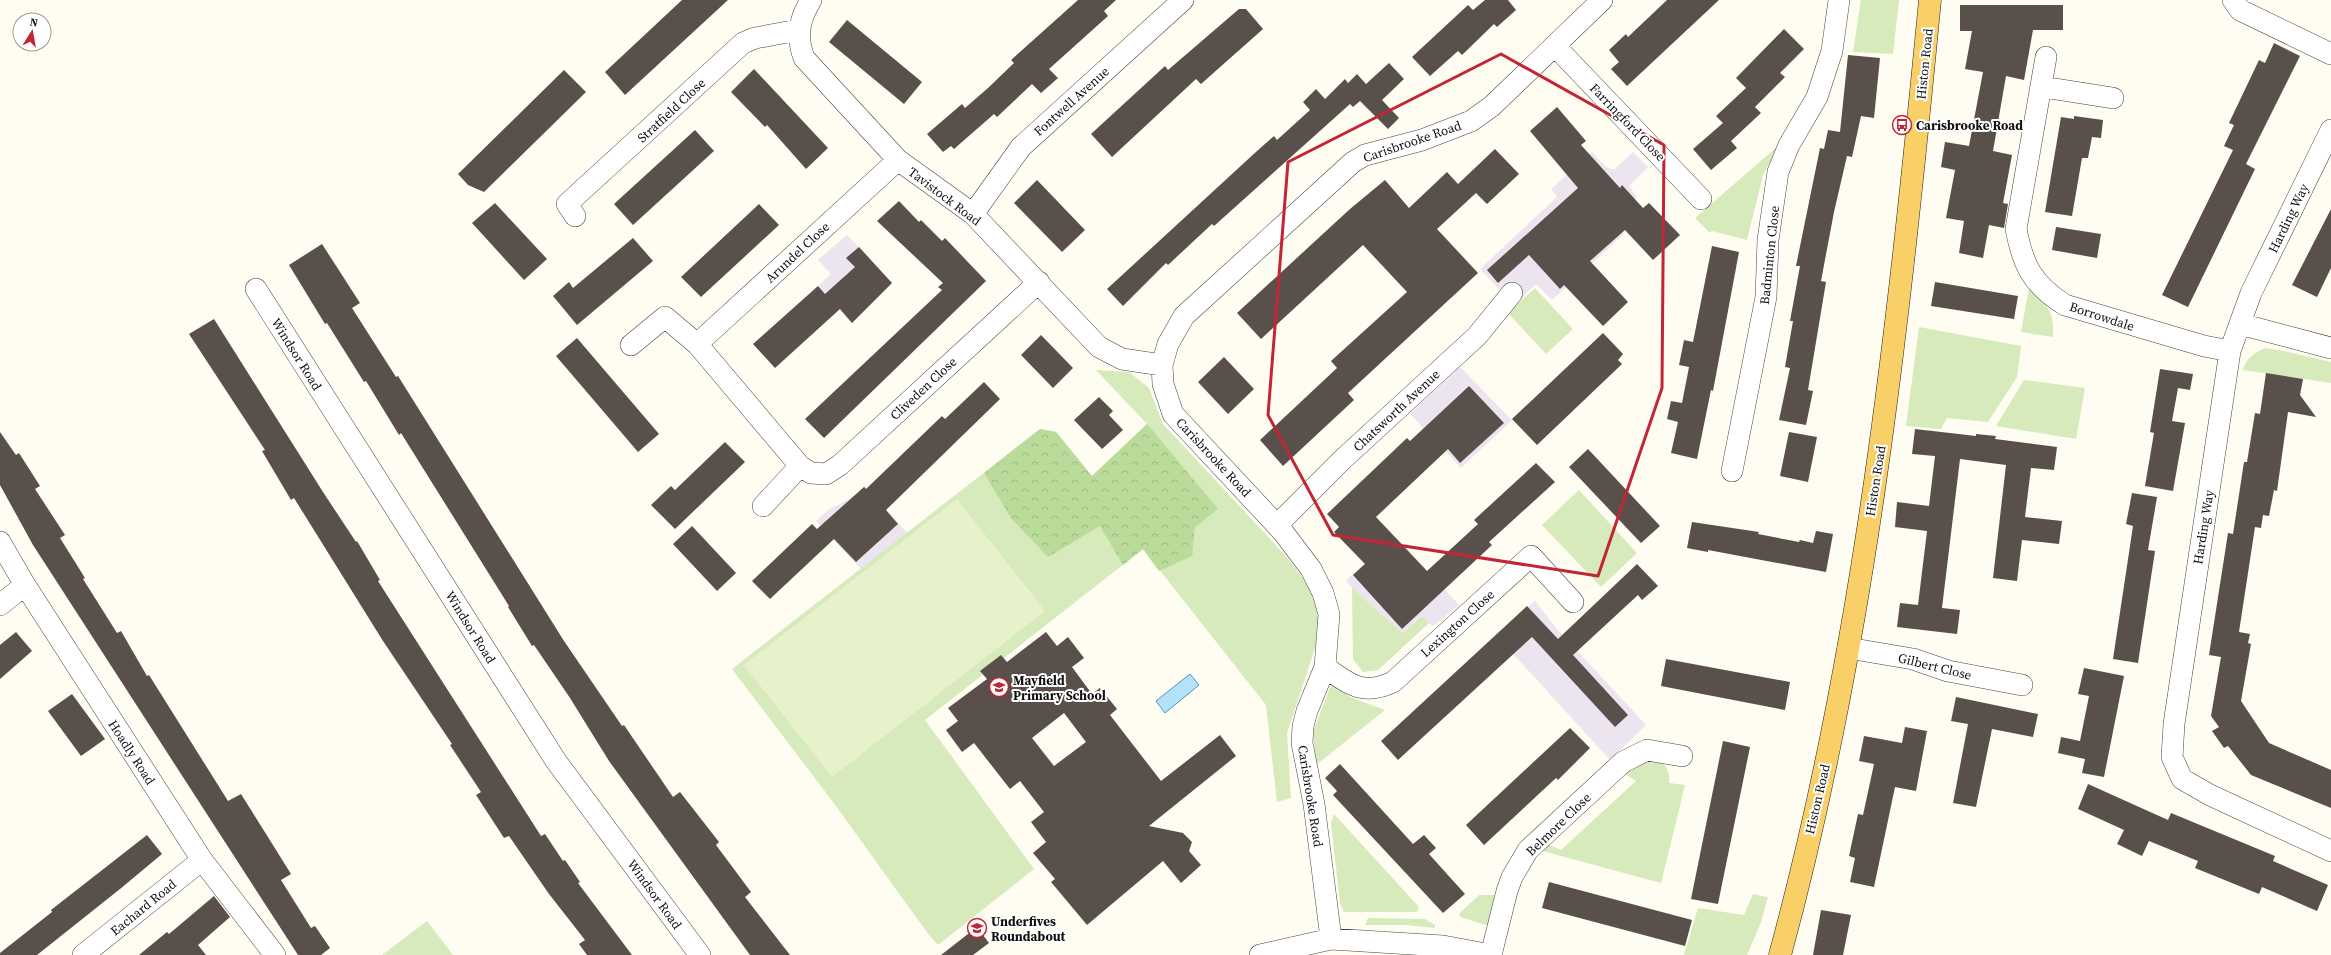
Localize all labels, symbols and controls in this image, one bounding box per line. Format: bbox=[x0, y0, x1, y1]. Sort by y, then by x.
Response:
north arrow bbox=[12, 12, 52, 52]
text: N bbox=[28, 15, 39, 31]
street label: Histon Road bbox=[1912, 27, 1937, 100]
street label: Fontwell Avenue bbox=[1030, 63, 1113, 140]
street label: Stratfield Close bbox=[634, 74, 709, 146]
street label: Farringford Close bbox=[1586, 80, 1669, 165]
bus stop icon: Carisbrooke Road bbox=[1891, 114, 1913, 136]
street label: Carisbrooke Road bbox=[1361, 117, 1464, 166]
place label: Carisbrooke Road bbox=[1916, 117, 2023, 134]
street label: Tavistock Road bbox=[905, 163, 985, 230]
street label: Harding Way bbox=[2264, 180, 2313, 256]
street label: Badminton Close bbox=[1756, 204, 1783, 305]
street label: Arundel Close bbox=[762, 218, 833, 286]
street label: Borrowdale bbox=[2067, 298, 2137, 335]
street label: Windsor Road bbox=[268, 315, 326, 394]
street label: Cliveden Close bbox=[886, 353, 961, 424]
street label: Chatsworth Avenue bbox=[1349, 365, 1444, 455]
street label: Carisbrooke Road bbox=[1172, 414, 1255, 501]
street label: Histon Road bbox=[1862, 444, 1890, 518]
street label: Harding Way bbox=[2189, 488, 2218, 566]
street label: Lexington Close bbox=[1417, 586, 1498, 661]
street label: Windsor Road bbox=[442, 588, 500, 667]
street label: Gilbert Close bbox=[1896, 649, 1974, 684]
place label: Mayfield Primary School bbox=[1013, 672, 1106, 704]
school or university icon: Mayfield Primary School bbox=[988, 676, 1010, 698]
street label: Hoadly Road bbox=[104, 717, 159, 788]
street label: Carisbrooke Road bbox=[1294, 744, 1327, 849]
street label: Histon Road bbox=[1801, 762, 1834, 836]
street label: Belmore Close bbox=[1522, 789, 1595, 860]
street label: Windsor Road bbox=[624, 856, 686, 933]
street label: Eachard Road bbox=[107, 875, 180, 939]
place label: Underfives Roundabout bbox=[991, 913, 1066, 945]
school or university icon: Underfives Roundabout bbox=[966, 917, 988, 939]

